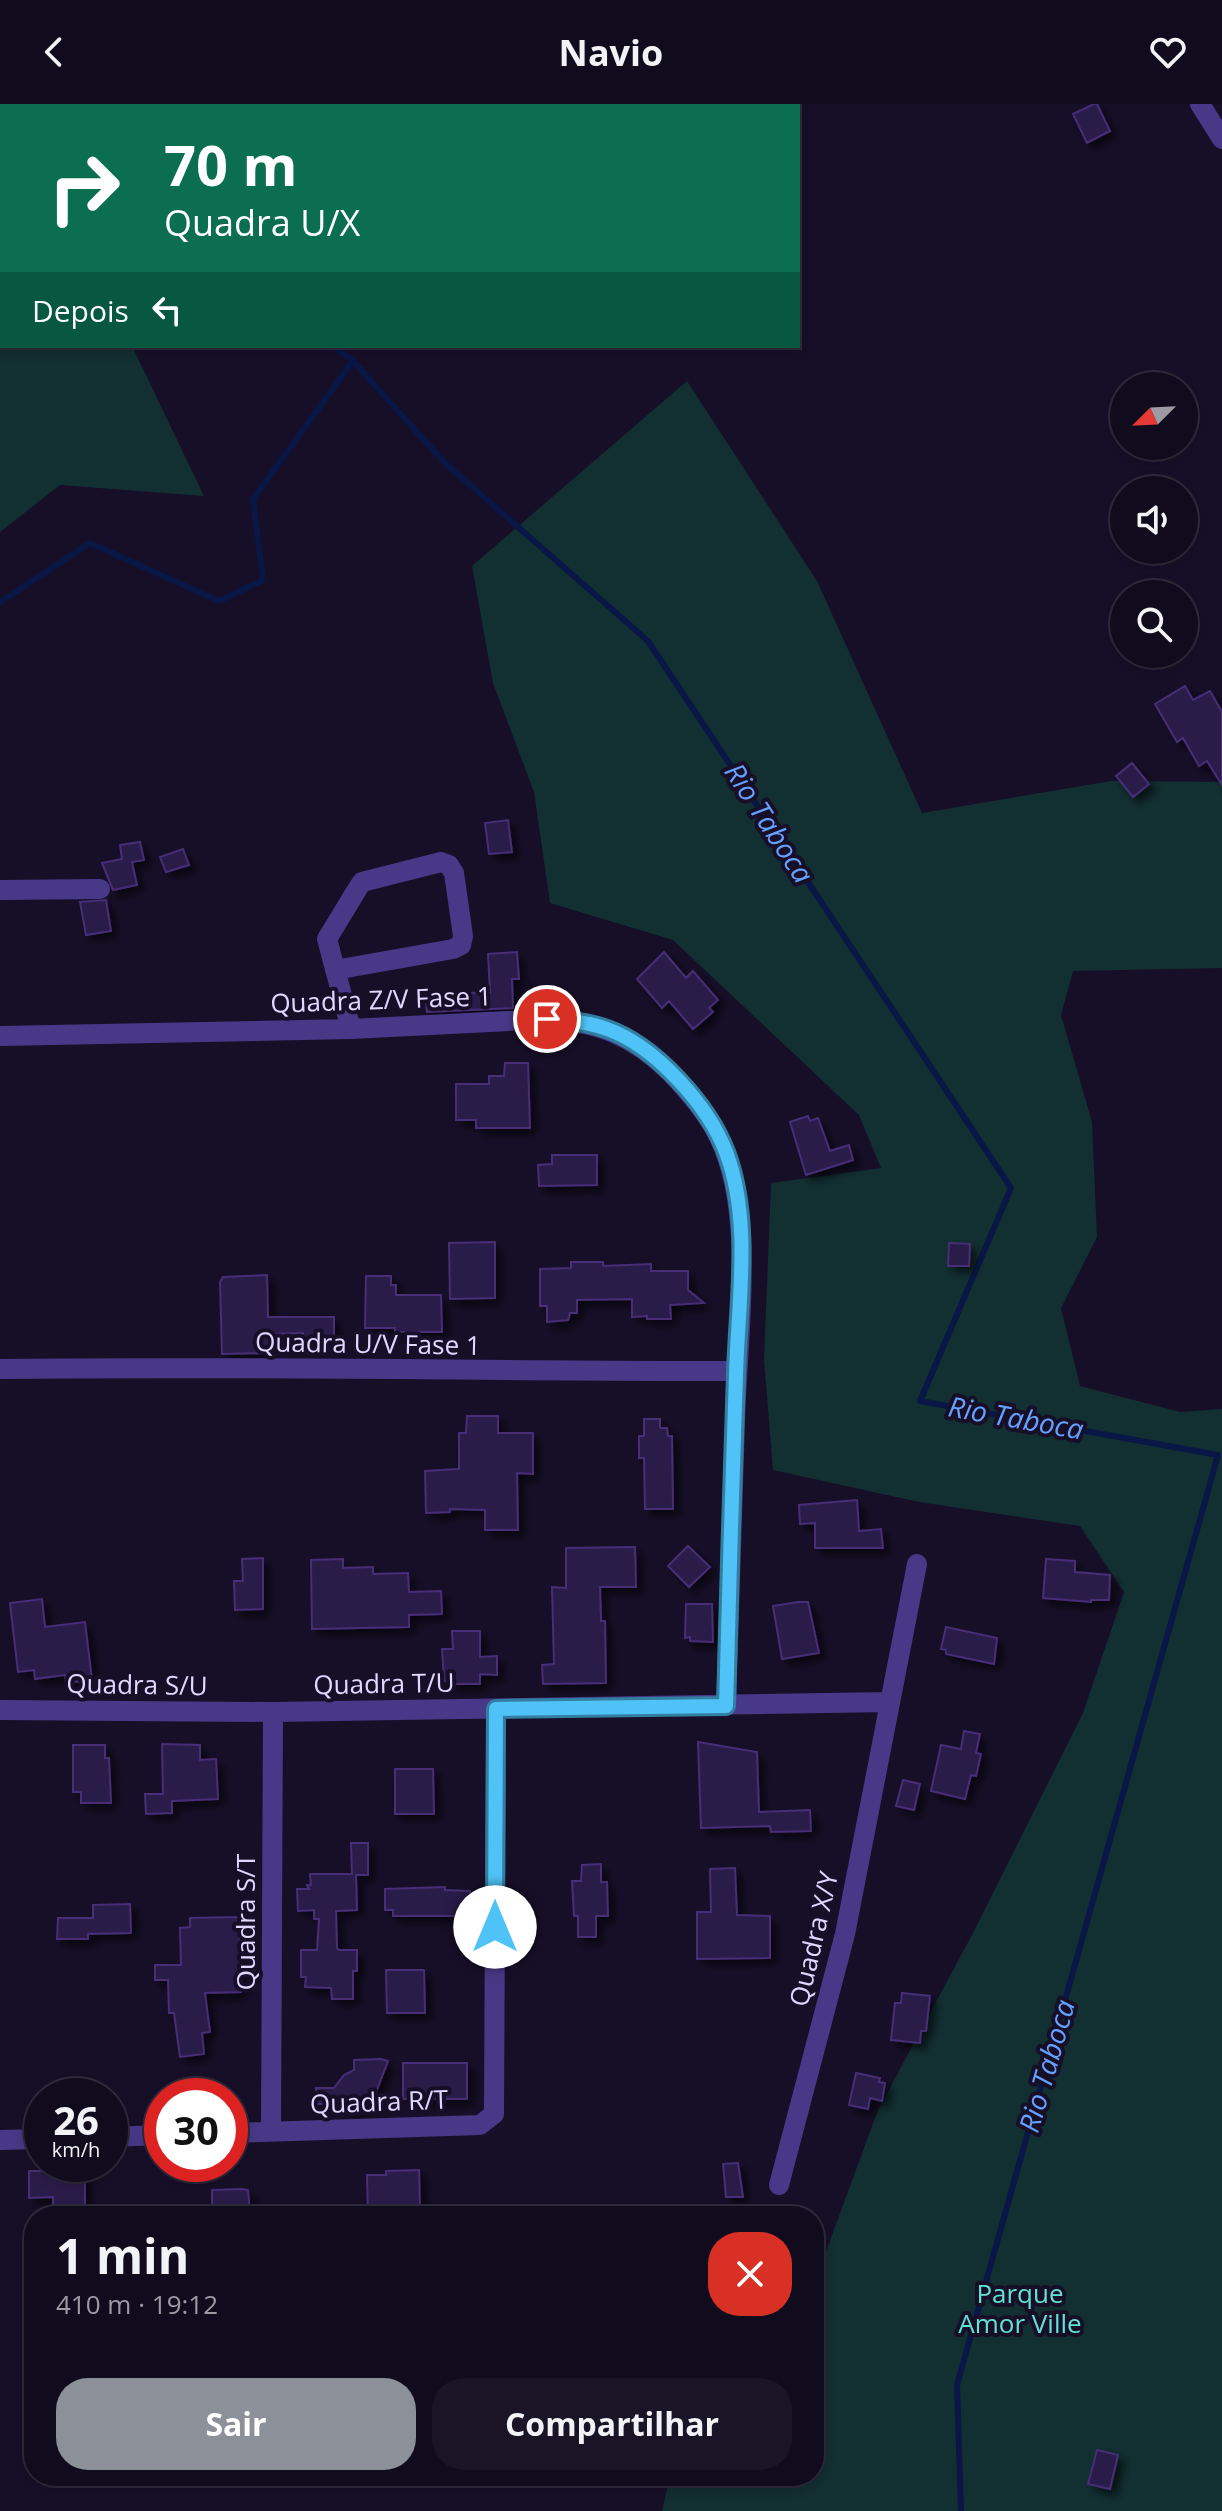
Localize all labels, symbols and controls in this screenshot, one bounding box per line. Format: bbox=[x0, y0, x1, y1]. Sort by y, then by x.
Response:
text: Navio bbox=[559, 28, 663, 77]
icon: back bbox=[32, 30, 76, 74]
icon: heart bbox=[1146, 30, 1190, 74]
text: 70 m bbox=[164, 126, 298, 202]
icon: right bbox=[32, 136, 136, 240]
text: Quadra U/X bbox=[164, 198, 360, 247]
icon: left bbox=[145, 288, 189, 332]
text: Depois bbox=[32, 290, 129, 331]
north arrow bbox=[1110, 372, 1198, 460]
map controls bbox=[1110, 372, 1198, 668]
button: sound bbox=[1110, 476, 1198, 564]
button: search bbox=[1110, 580, 1198, 668]
water label: Rio Taboca bbox=[717, 755, 823, 890]
street label: Quadra Z/V Fase 1 bbox=[270, 977, 492, 1021]
pin bbox=[513, 985, 581, 1053]
icon: arrive bbox=[525, 997, 569, 1041]
street label: Quadra U/V Fase 1 bbox=[255, 1323, 481, 1363]
water label: Rio Taboca bbox=[946, 1386, 1087, 1448]
street label: Quadra T/U bbox=[313, 1664, 455, 1702]
street label: Quadra S/U bbox=[66, 1665, 208, 1703]
street label: Quadra S/T bbox=[227, 1853, 263, 1990]
street label: Quadra X/Y bbox=[780, 1867, 846, 2010]
position arrow bbox=[453, 1885, 537, 1969]
water label: Rio Taboca bbox=[1009, 1995, 1083, 2137]
speed limit sign: 30 bbox=[144, 2078, 248, 2182]
street label: Quadra R/T bbox=[309, 2081, 449, 2121]
text: 26 bbox=[53, 2092, 99, 2147]
text: km/h bbox=[52, 2136, 100, 2163]
text: 1 min bbox=[56, 2223, 189, 2288]
button: close bbox=[708, 2232, 792, 2316]
park label: Parque Amor Ville bbox=[958, 2275, 1082, 2341]
text: 410 m · 19:12 bbox=[56, 2286, 218, 2322]
button: Sair bbox=[56, 2378, 416, 2470]
button: Compartilhar bbox=[432, 2378, 792, 2470]

